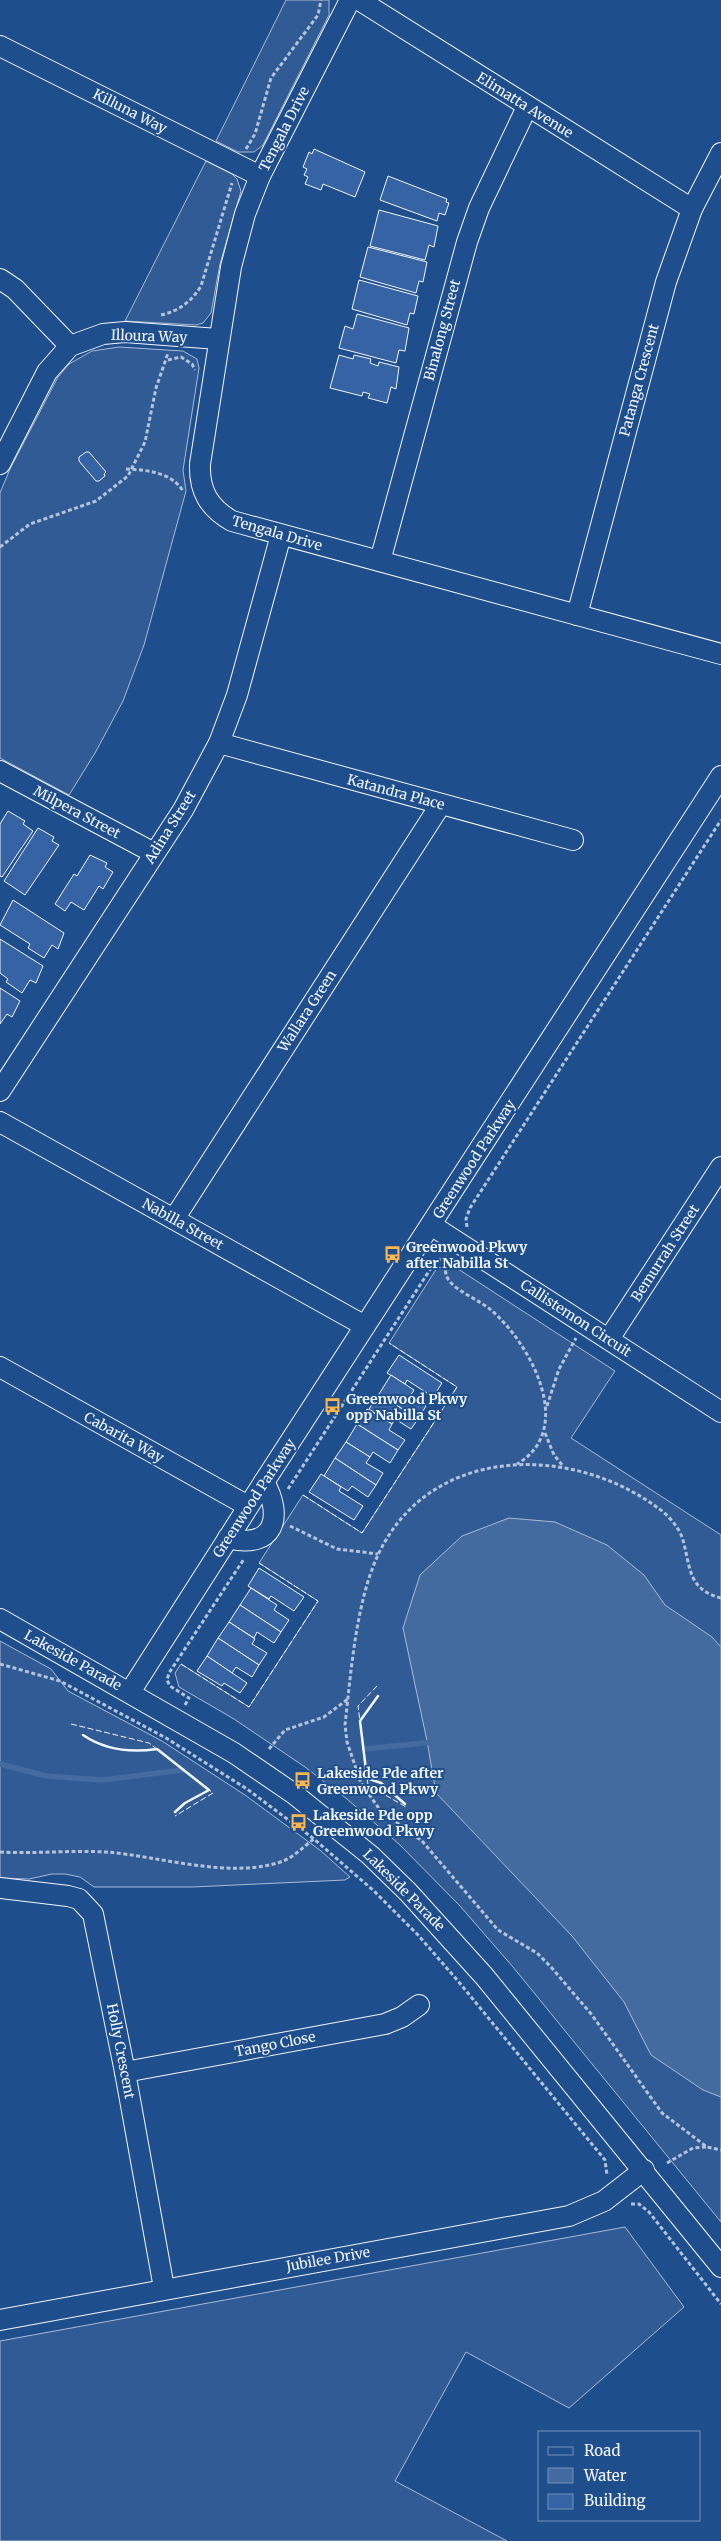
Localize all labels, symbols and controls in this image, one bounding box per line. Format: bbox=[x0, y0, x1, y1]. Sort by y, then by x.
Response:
street label: Elimatta Avenue bbox=[473, 68, 577, 142]
street label: Tengala Drive bbox=[255, 83, 313, 175]
street label: Killuna Way bbox=[90, 85, 171, 138]
street label: Binalong Street bbox=[420, 277, 464, 383]
street label: Patanga Crescent bbox=[615, 321, 663, 438]
street label: Illoura Way bbox=[110, 326, 188, 346]
street label: Tengala Drive bbox=[230, 511, 324, 555]
street label: Katandra Place bbox=[345, 770, 447, 814]
street label: Milpera Street bbox=[30, 782, 124, 843]
street label: Adina Street bbox=[140, 787, 200, 868]
street label: Wallara Green bbox=[273, 967, 340, 1056]
street label: Greenwood Parkway bbox=[429, 1095, 520, 1222]
street label: Nabilla Street bbox=[139, 1194, 227, 1254]
street label: Bemurrah Street bbox=[627, 1201, 703, 1305]
place label: Greenwood Pkwy after Nabilla St bbox=[406, 1238, 528, 1272]
bus stop icon: Greenwood Pkwy after Nabilla St bbox=[382, 1245, 402, 1265]
street label: Callistemon Circuit bbox=[517, 1275, 635, 1361]
place label: Greenwood Pkwy opp Nabilla St bbox=[346, 1390, 468, 1424]
bus stop icon: Greenwood Pkwy opp Nabilla St bbox=[322, 1397, 342, 1417]
street label: Cabarita Way bbox=[81, 1408, 168, 1467]
street label: Greenwood Parkway bbox=[209, 1434, 300, 1561]
street label: Lakeside Parade bbox=[21, 1626, 125, 1694]
place label: Lakeside Pde after Greenwood Pkwy bbox=[317, 1764, 444, 1798]
bus stop icon: Lakeside Pde after Greenwood Pkwy bbox=[293, 1771, 313, 1791]
place label: Lakeside Pde opp Greenwood Pkwy bbox=[313, 1806, 435, 1840]
bus stop icon: Lakeside Pde opp Greenwood Pkwy bbox=[289, 1813, 309, 1833]
street label: Lakeside Parade bbox=[359, 1845, 449, 1935]
street label: Holly Crescent bbox=[103, 2002, 139, 2101]
street label: Tango Close bbox=[233, 2027, 317, 2061]
street label: Jubilee Drive bbox=[284, 2243, 371, 2275]
legend bbox=[538, 2431, 701, 2521]
text: Road bbox=[584, 2441, 620, 2460]
text: Water bbox=[583, 2466, 627, 2485]
text: Building bbox=[584, 2491, 646, 2510]

